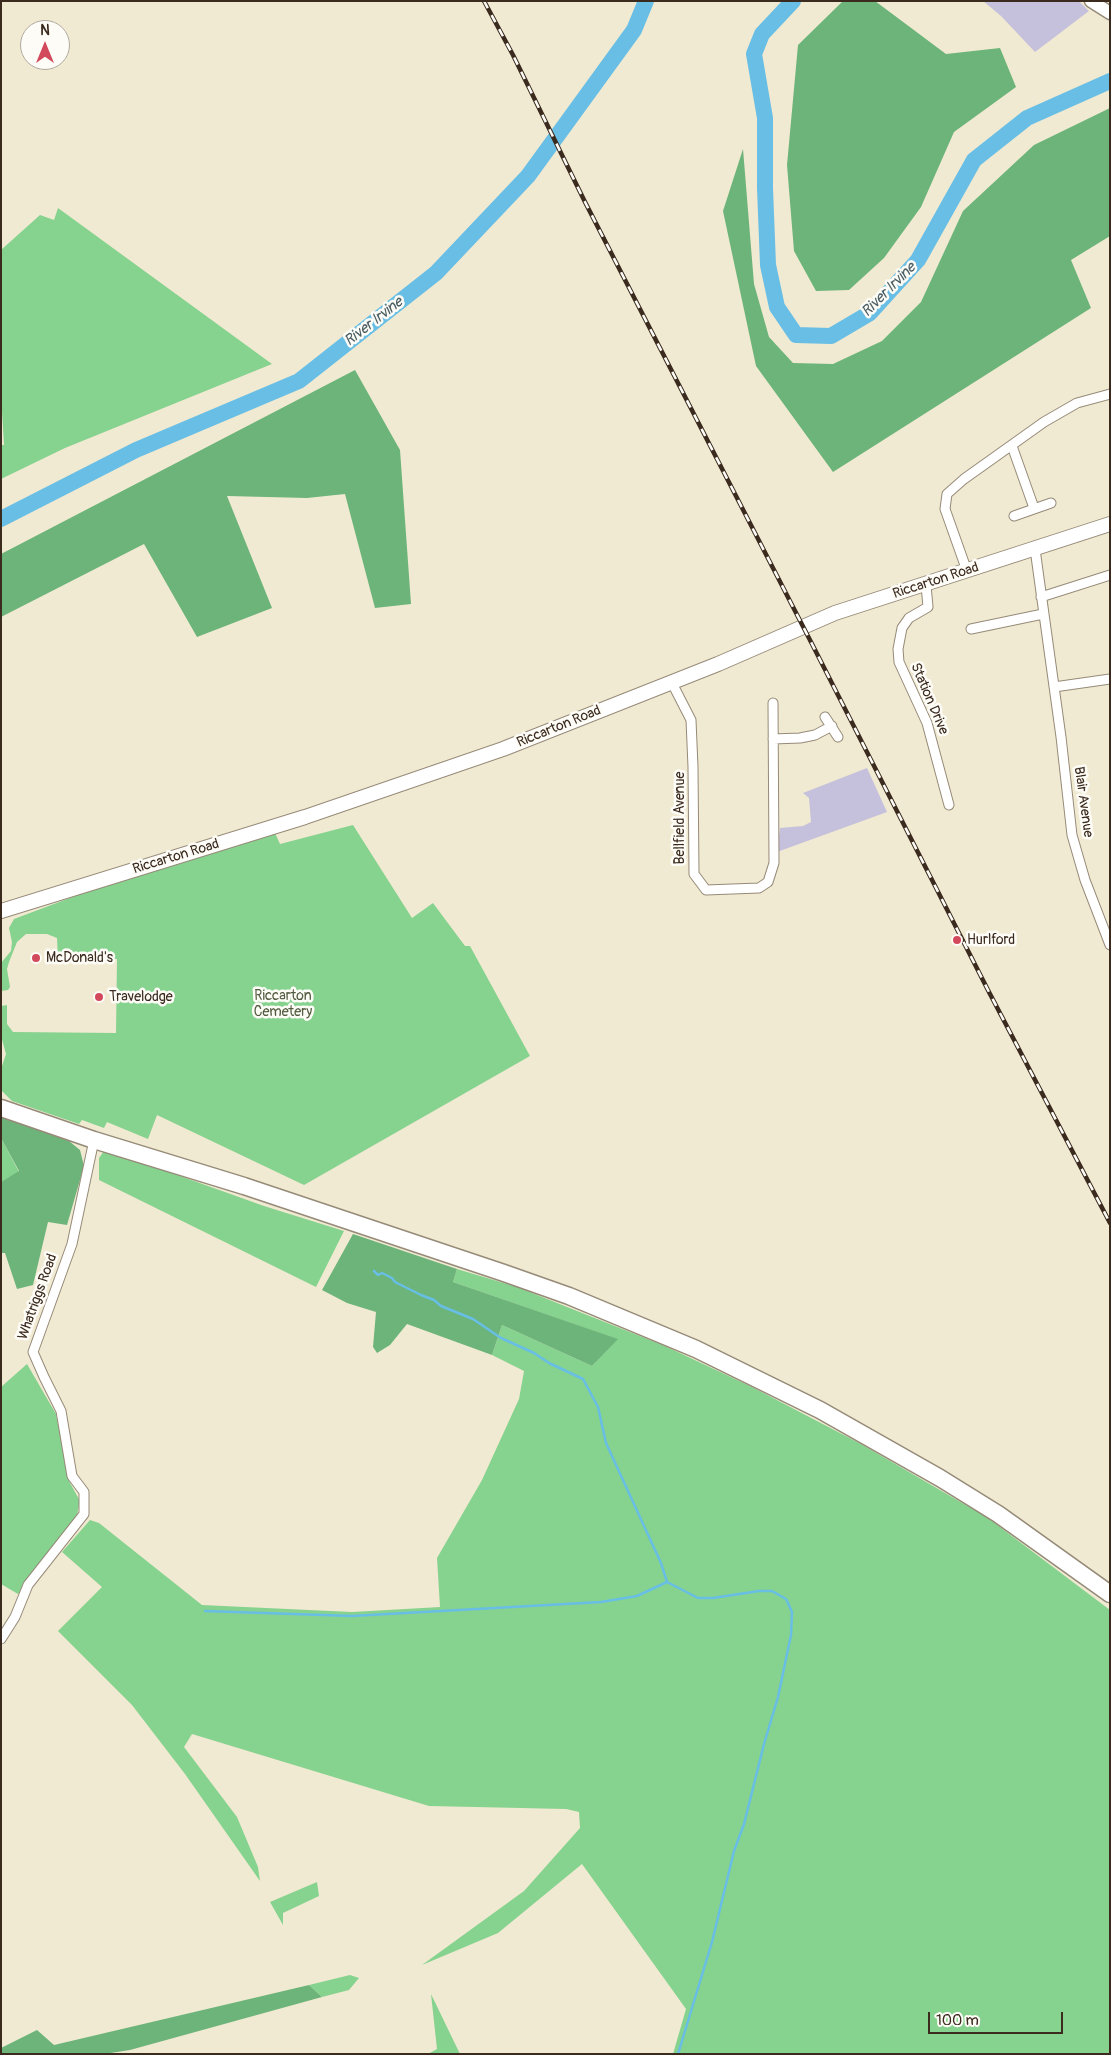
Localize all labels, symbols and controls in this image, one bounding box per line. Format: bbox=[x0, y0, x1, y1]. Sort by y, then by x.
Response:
north arrow bbox=[20, 20, 70, 70]
text: N bbox=[40, 22, 50, 39]
water label: River Irvine bbox=[858, 259, 920, 321]
water label: River Irvine bbox=[341, 294, 407, 350]
street label: Riccarton Road bbox=[891, 559, 981, 603]
street label: Station Drive bbox=[906, 661, 952, 737]
street label: Riccarton Road bbox=[514, 702, 604, 752]
street label: Blair Avenue bbox=[1070, 766, 1096, 838]
street label: Bellfield Avenue bbox=[672, 772, 688, 864]
street label: Riccarton Road bbox=[131, 836, 221, 878]
place label: Hurlford bbox=[967, 932, 1015, 948]
marker: Hurlford bbox=[951, 934, 963, 946]
place label: McDonald's bbox=[46, 950, 113, 966]
marker: McDonald's bbox=[30, 952, 42, 964]
park label: Riccarton Cemetery bbox=[254, 988, 312, 1020]
place label: Travelodge bbox=[109, 989, 173, 1005]
marker: Travelodge bbox=[93, 991, 105, 1003]
street label: Whatriggs Road bbox=[15, 1252, 61, 1342]
scale bar bbox=[931, 2002, 1066, 2034]
text: 100 m bbox=[936, 2011, 979, 2030]

